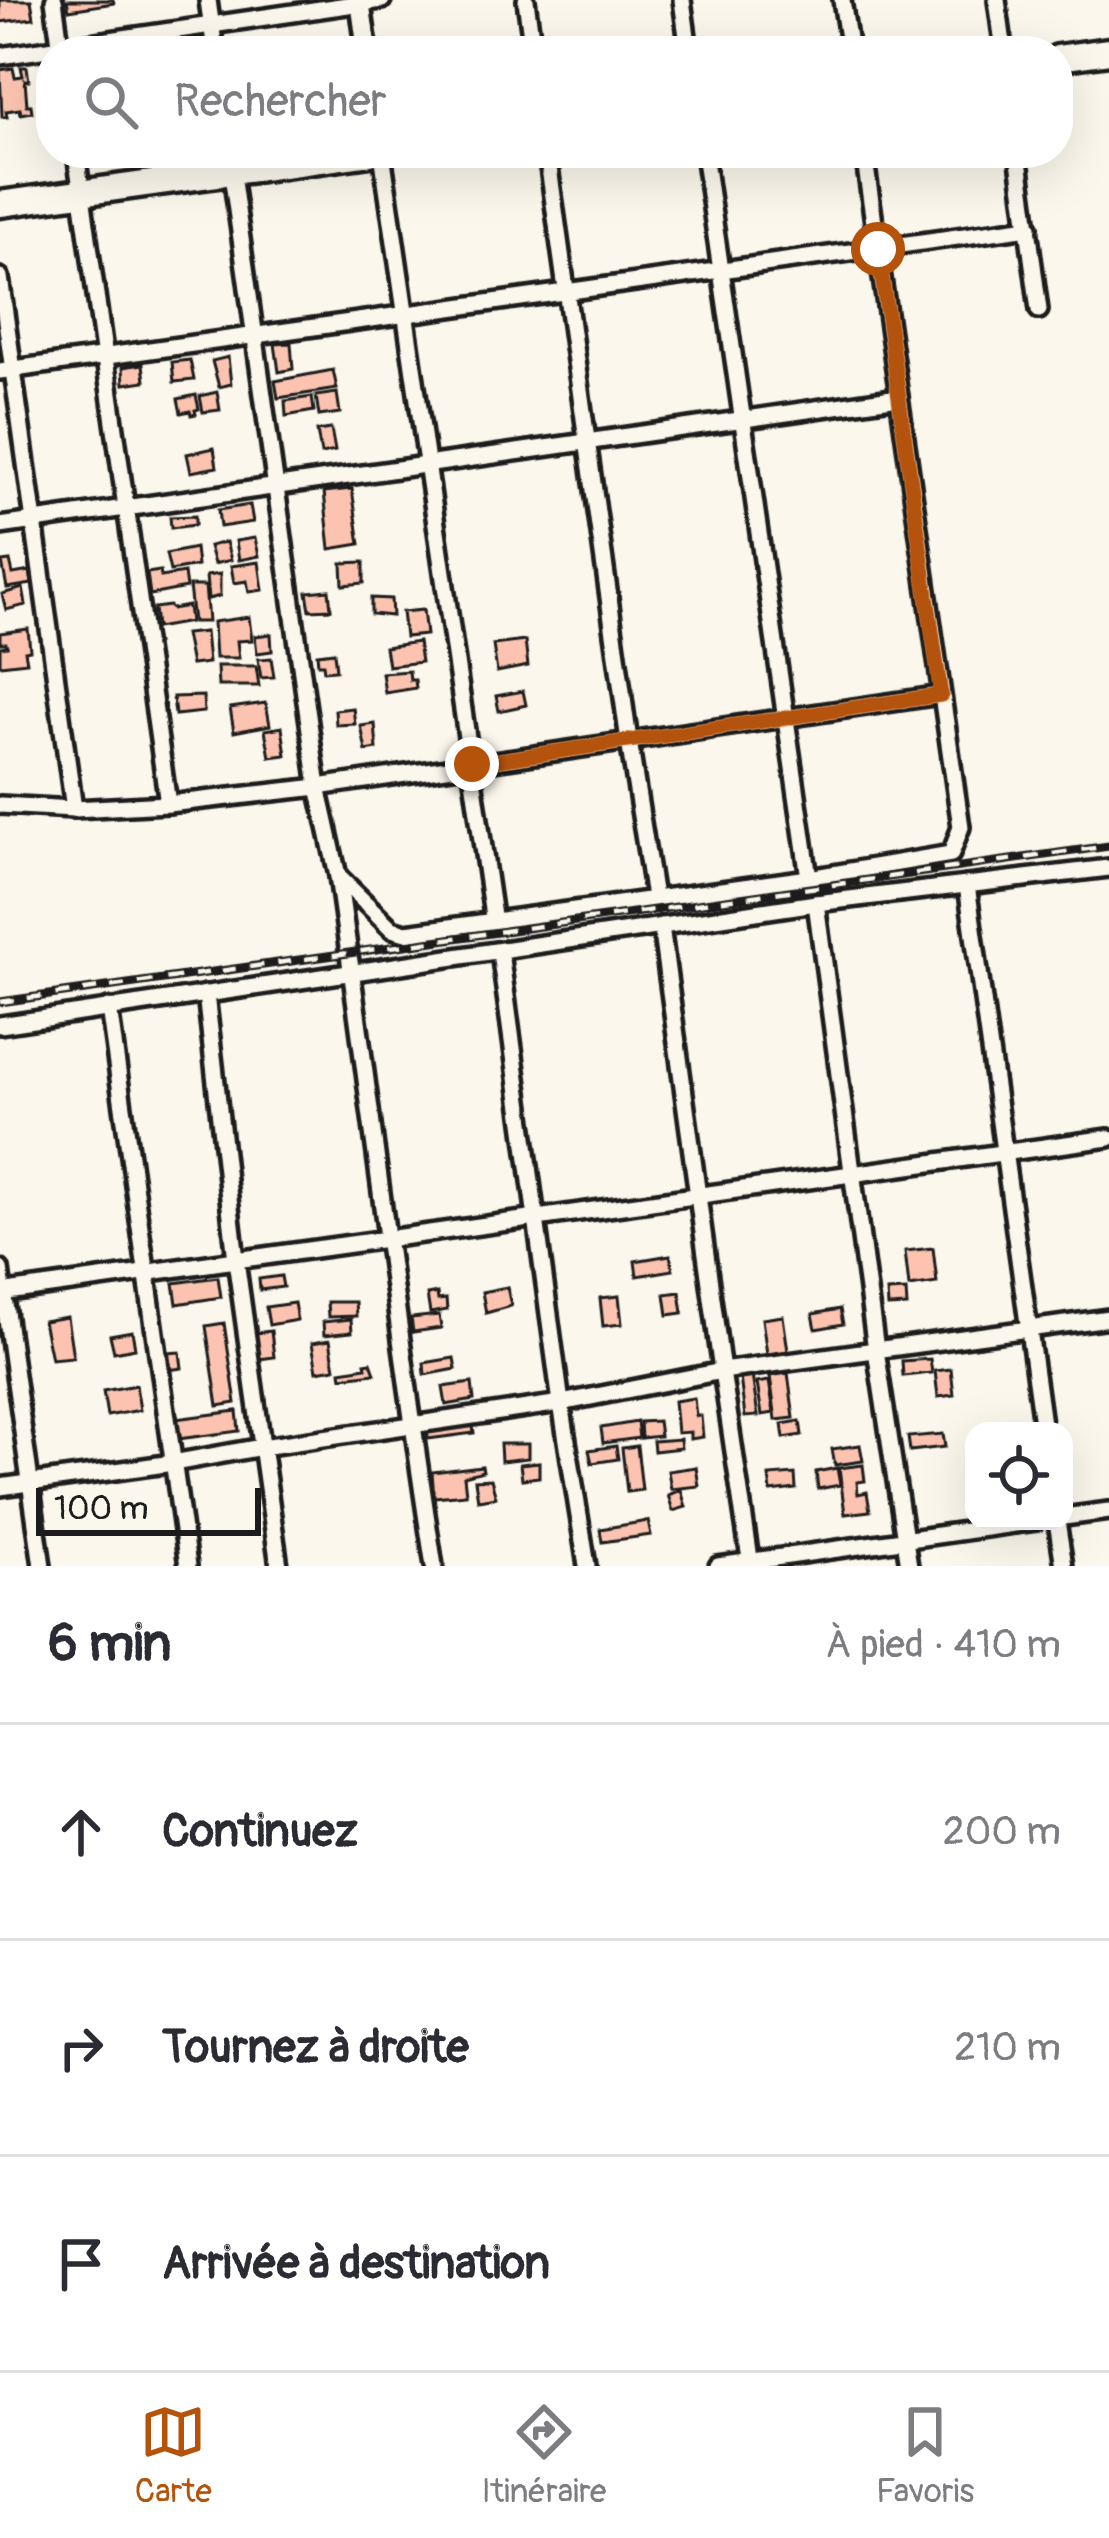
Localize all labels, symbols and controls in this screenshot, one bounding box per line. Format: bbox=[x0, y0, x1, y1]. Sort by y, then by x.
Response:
search box bbox=[36, 36, 1073, 168]
icon: search bbox=[78, 69, 144, 135]
text: Rechercher bbox=[174, 74, 387, 130]
route start bbox=[851, 222, 905, 276]
route end bbox=[445, 737, 499, 791]
map controls bbox=[965, 1422, 1073, 1530]
button: locate bbox=[965, 1422, 1073, 1530]
scale bar bbox=[36, 1482, 261, 1535]
text: 100 m bbox=[54, 1488, 148, 1529]
text: 6 min bbox=[48, 1612, 171, 1676]
text: À pied · 410 m bbox=[825, 1620, 1061, 1669]
icon: ahead bbox=[48, 1799, 114, 1865]
text: Continuez bbox=[162, 1804, 358, 1860]
text: 200 m bbox=[943, 1807, 1061, 1856]
icon: right bbox=[48, 2015, 114, 2081]
text: Tournez à droite bbox=[162, 2020, 469, 2076]
text: 210 m bbox=[954, 2023, 1061, 2072]
icon: arrive bbox=[48, 2231, 114, 2297]
text: Arrivée à destination bbox=[162, 2236, 550, 2292]
tab: Carte bbox=[135, 2399, 212, 2512]
tab: Itinéraire bbox=[482, 2399, 606, 2512]
tab: Favoris bbox=[876, 2399, 974, 2512]

